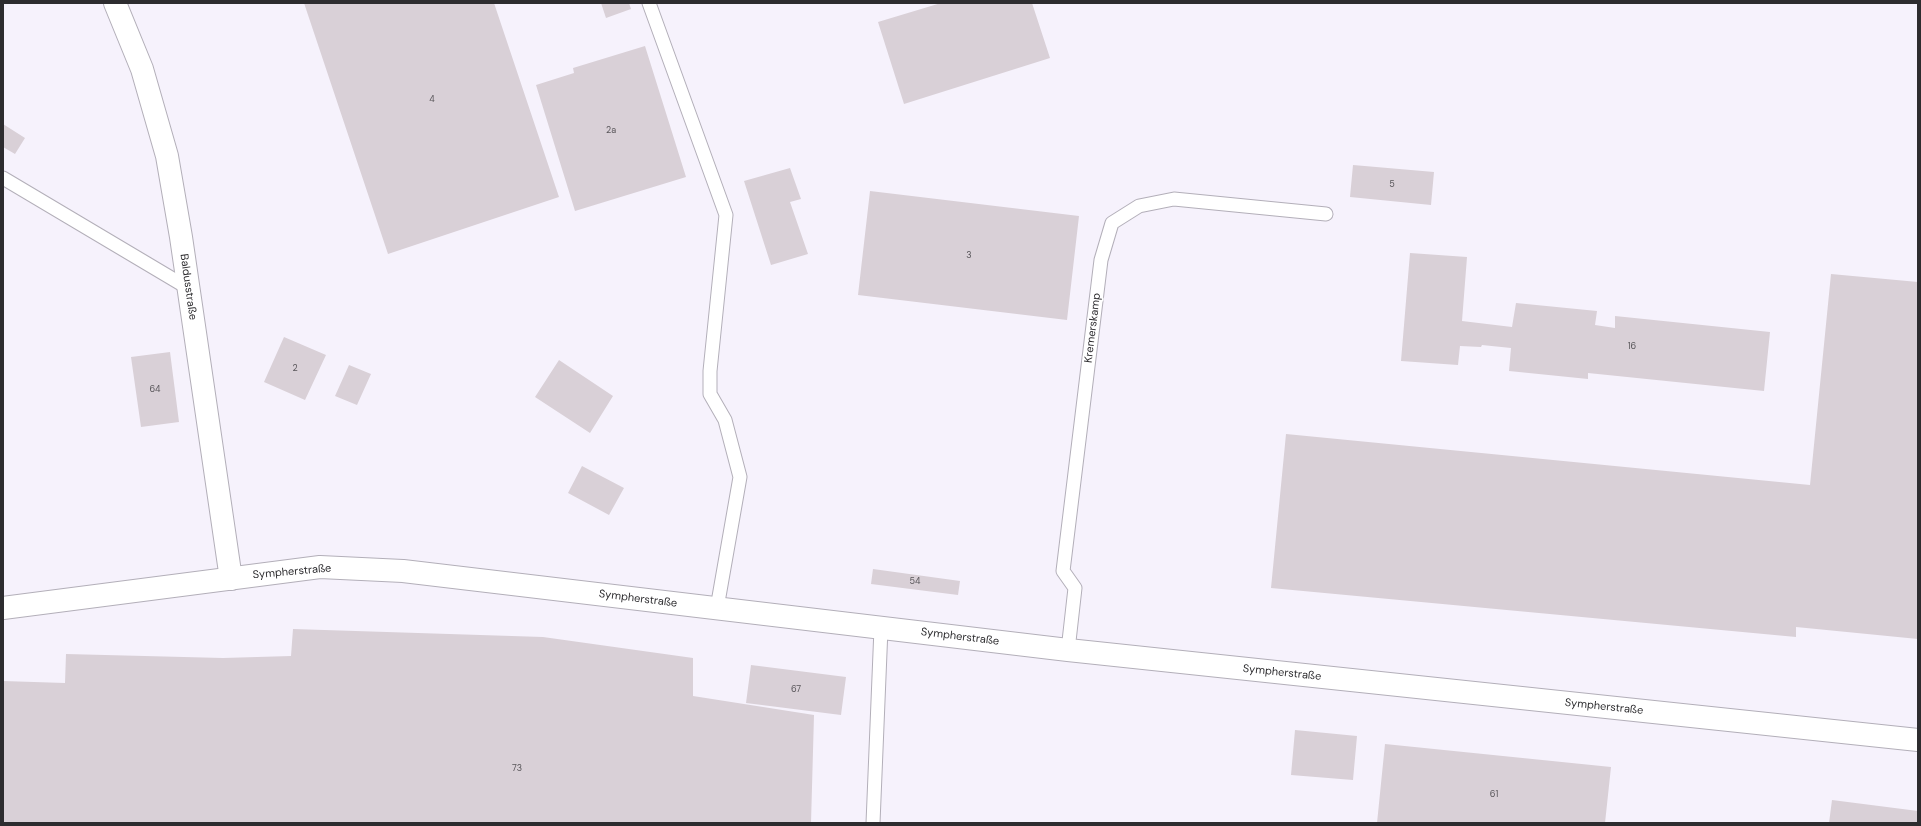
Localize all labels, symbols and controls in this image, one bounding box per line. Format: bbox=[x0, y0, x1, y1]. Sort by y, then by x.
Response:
house number: 4 bbox=[429, 95, 435, 105]
house number: 2a bbox=[606, 126, 616, 136]
house number: 5 bbox=[1389, 180, 1395, 190]
house number: 3 bbox=[966, 251, 972, 261]
street label: Baldusstraße bbox=[177, 253, 199, 321]
street label: Kremerskamp bbox=[1082, 292, 1104, 364]
house number: 16 bbox=[1628, 342, 1636, 352]
house number: 2 bbox=[292, 364, 298, 374]
house number: 64 bbox=[149, 385, 161, 395]
street label: Sympherstraße bbox=[252, 562, 332, 582]
house number: 54 bbox=[910, 577, 920, 587]
street label: Sympherstraße bbox=[598, 588, 678, 610]
street label: Sympherstraße bbox=[920, 626, 1000, 648]
street label: Sympherstraße bbox=[1242, 662, 1322, 684]
house number: 67 bbox=[791, 685, 801, 695]
street label: Sympherstraße bbox=[1564, 696, 1644, 718]
house number: 73 bbox=[512, 764, 522, 774]
house number: 61 bbox=[1490, 790, 1498, 800]

